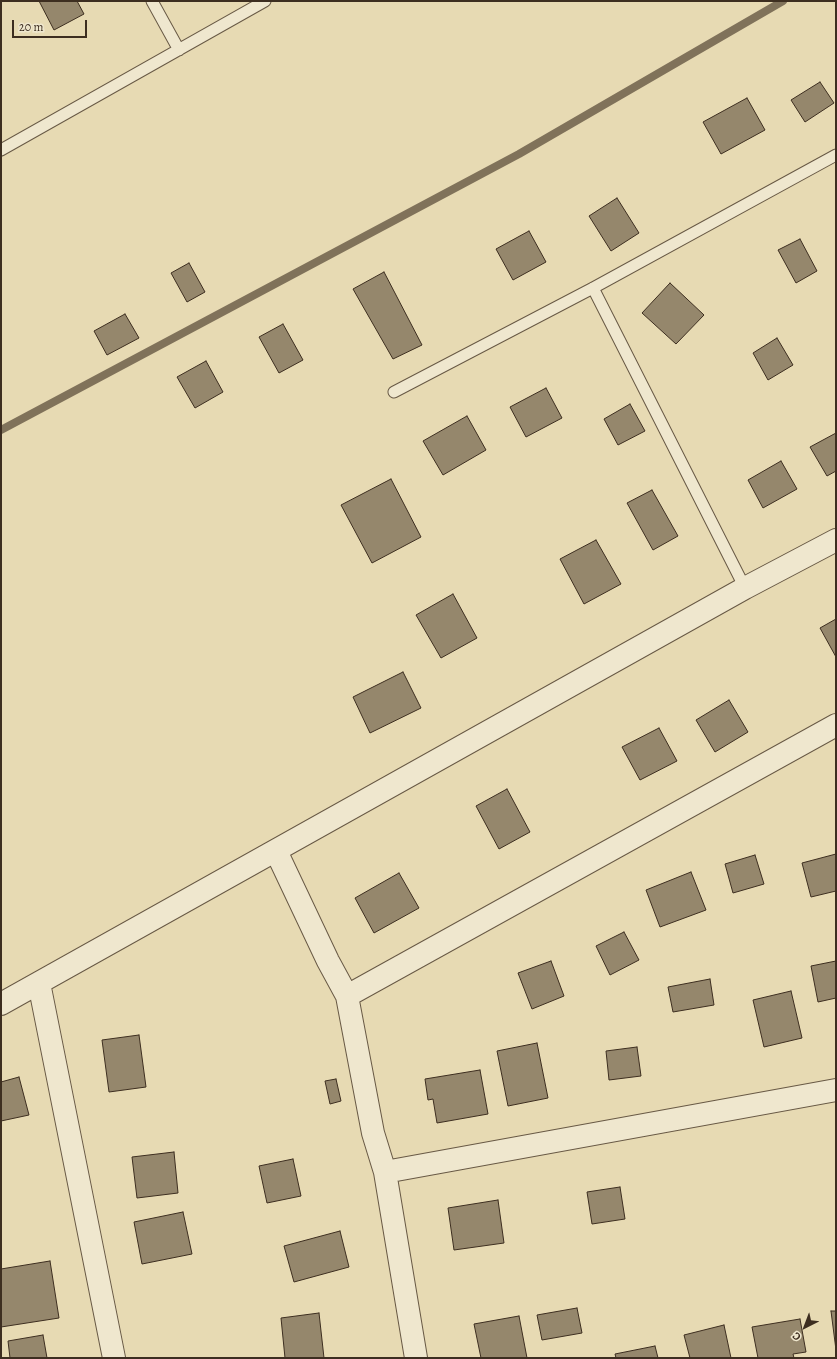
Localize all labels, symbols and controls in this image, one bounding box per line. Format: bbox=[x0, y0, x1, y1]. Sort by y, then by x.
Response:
scale bar bbox=[14, 12, 89, 38]
text: 20 m bbox=[19, 19, 43, 35]
north arrow bbox=[785, 1307, 825, 1347]
text: С bbox=[789, 1328, 804, 1344]

